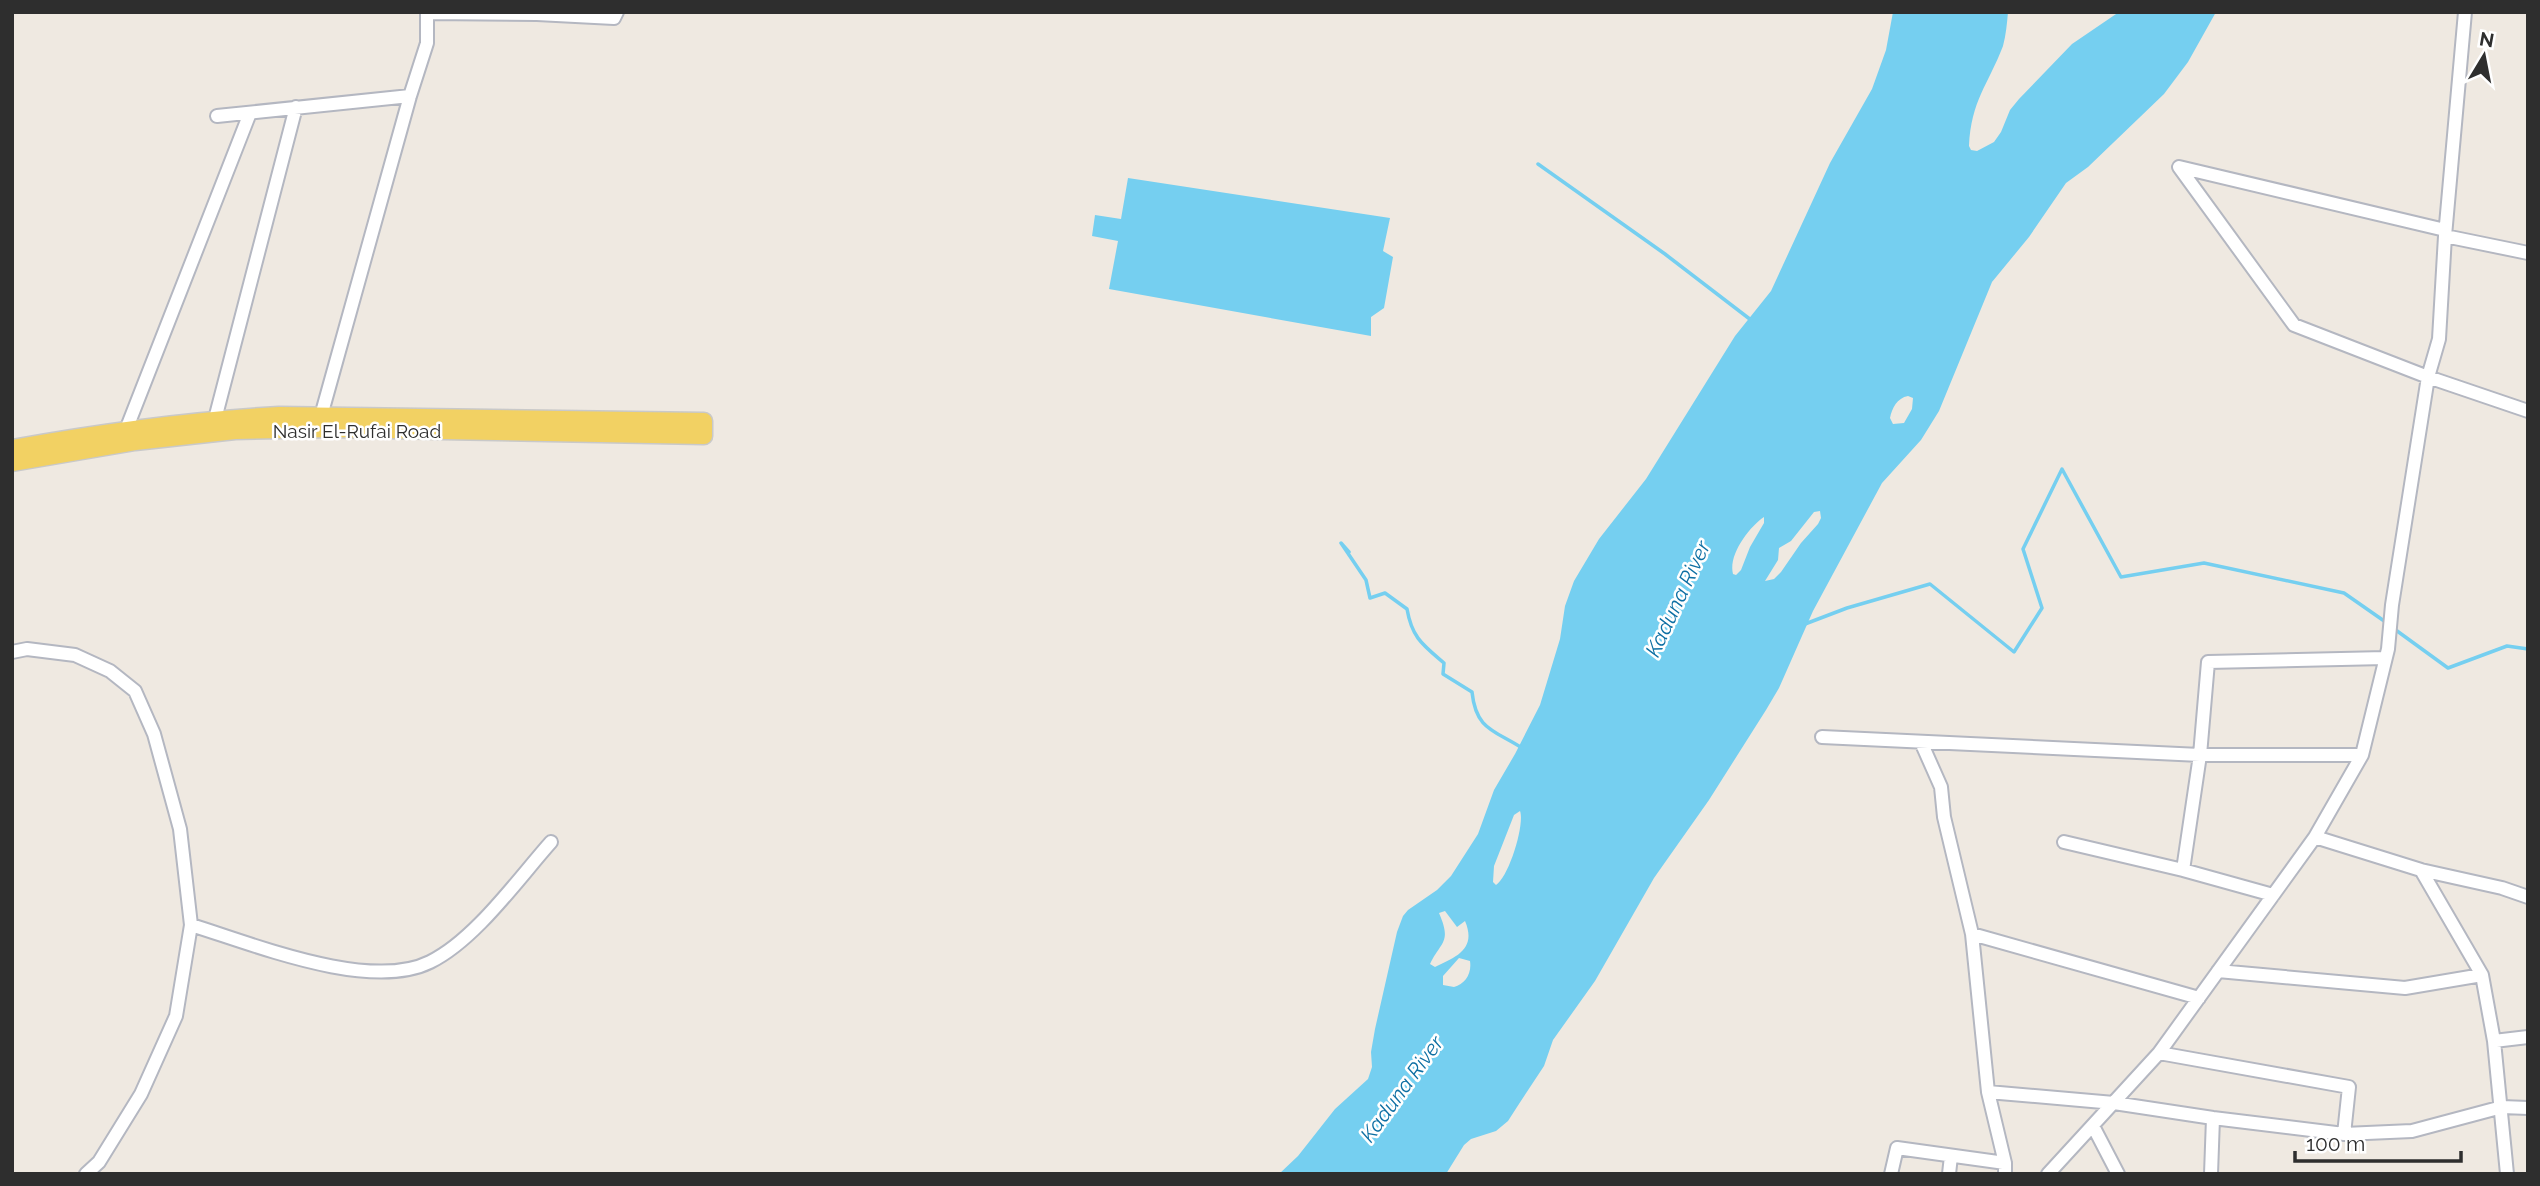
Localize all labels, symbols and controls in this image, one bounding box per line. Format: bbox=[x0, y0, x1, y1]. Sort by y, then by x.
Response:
north arrow bbox=[2449, 21, 2519, 91]
text: N bbox=[2478, 27, 2496, 51]
street label: Nasir El-Rufai Road bbox=[273, 420, 441, 442]
water label: Kaduna River bbox=[1640, 536, 1716, 661]
water label: Kaduna River bbox=[1355, 1030, 1449, 1147]
scale bar bbox=[2295, 1120, 2461, 1164]
text: 100 m bbox=[2306, 1131, 2365, 1156]

